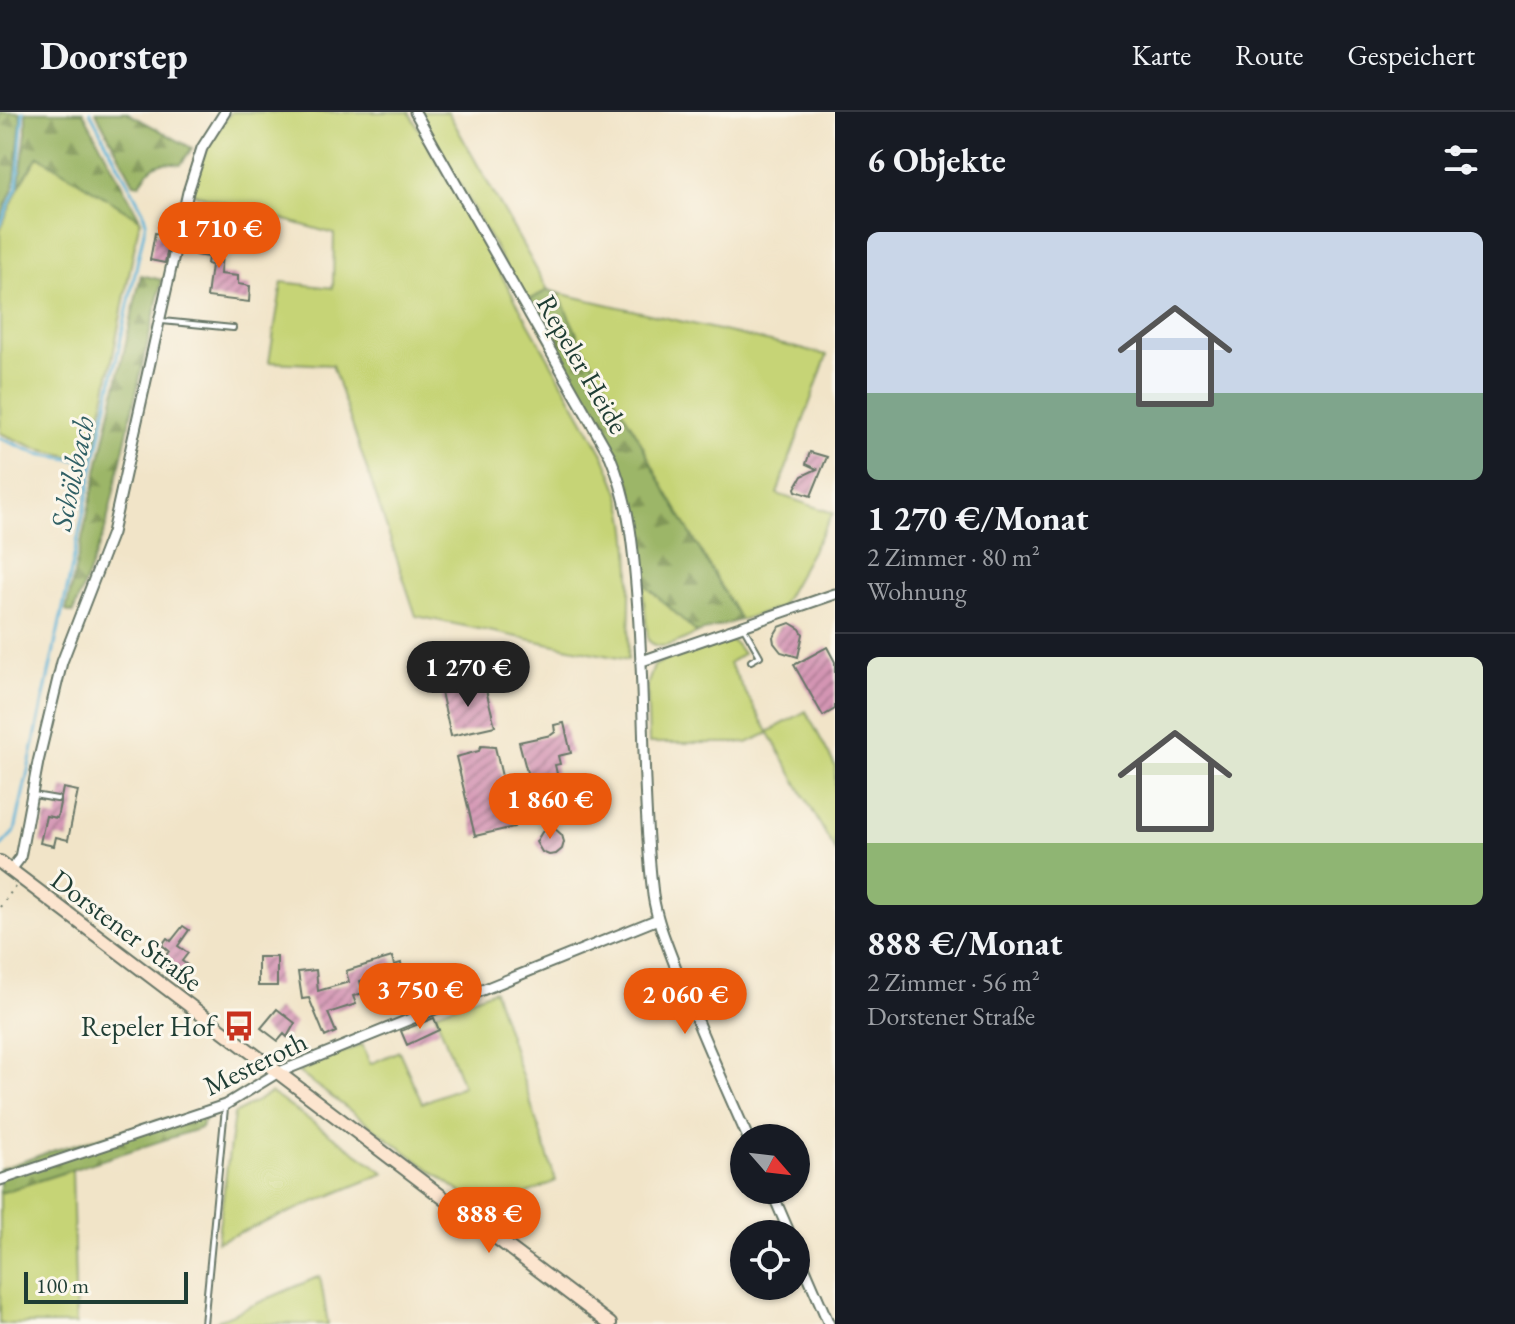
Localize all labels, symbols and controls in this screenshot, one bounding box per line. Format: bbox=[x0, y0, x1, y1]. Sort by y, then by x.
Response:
text: Doorstep bbox=[40, 31, 188, 80]
text: Karte bbox=[1132, 37, 1191, 73]
text: Route bbox=[1235, 37, 1303, 73]
text: Gespeichert bbox=[1347, 37, 1475, 73]
text: 6 Objekte bbox=[867, 138, 1006, 182]
icon: filters bbox=[1439, 138, 1483, 182]
pin: 1 710 € bbox=[145, 202, 293, 270]
text: 1 710 € bbox=[176, 211, 262, 245]
icon: home bbox=[1103, 284, 1247, 428]
street label: Repeler Heide bbox=[529, 288, 637, 440]
water label: Schölsbach bbox=[41, 412, 103, 535]
text: 1 270 €/Monat bbox=[867, 496, 1088, 540]
text: 2 Zimmer · 80 m² bbox=[867, 540, 1040, 574]
text: Wohnung bbox=[867, 574, 967, 608]
pin: 1 270 € bbox=[394, 641, 542, 709]
text: 1 270 € bbox=[425, 650, 511, 684]
icon: home bbox=[1103, 709, 1247, 853]
pin: 1 860 € bbox=[476, 773, 624, 841]
text: 1 860 € bbox=[507, 782, 593, 816]
street label: Dorstener Straße bbox=[44, 861, 210, 999]
text: 888 €/Monat bbox=[867, 921, 1062, 965]
pin: 3 750 € bbox=[346, 963, 494, 1031]
text: 2 Zimmer · 56 m² bbox=[867, 965, 1040, 999]
pin: 2 060 € bbox=[611, 968, 759, 1036]
text: 3 750 € bbox=[377, 972, 463, 1006]
text: 2 060 € bbox=[642, 977, 728, 1011]
text: Dorstener Straße bbox=[867, 999, 1035, 1033]
place label: Repeler Hof bbox=[81, 1008, 218, 1044]
bus stop icon: Repeler Hof bbox=[222, 1009, 256, 1043]
street label: Mesteroth bbox=[197, 1023, 313, 1103]
north arrow bbox=[730, 1124, 810, 1204]
map controls bbox=[730, 1124, 810, 1300]
pin: 888 € bbox=[433, 1187, 545, 1255]
text: 888 € bbox=[456, 1196, 522, 1230]
button: locate bbox=[730, 1220, 810, 1300]
scale bar bbox=[24, 1268, 188, 1304]
text: 100 m bbox=[36, 1271, 89, 1300]

